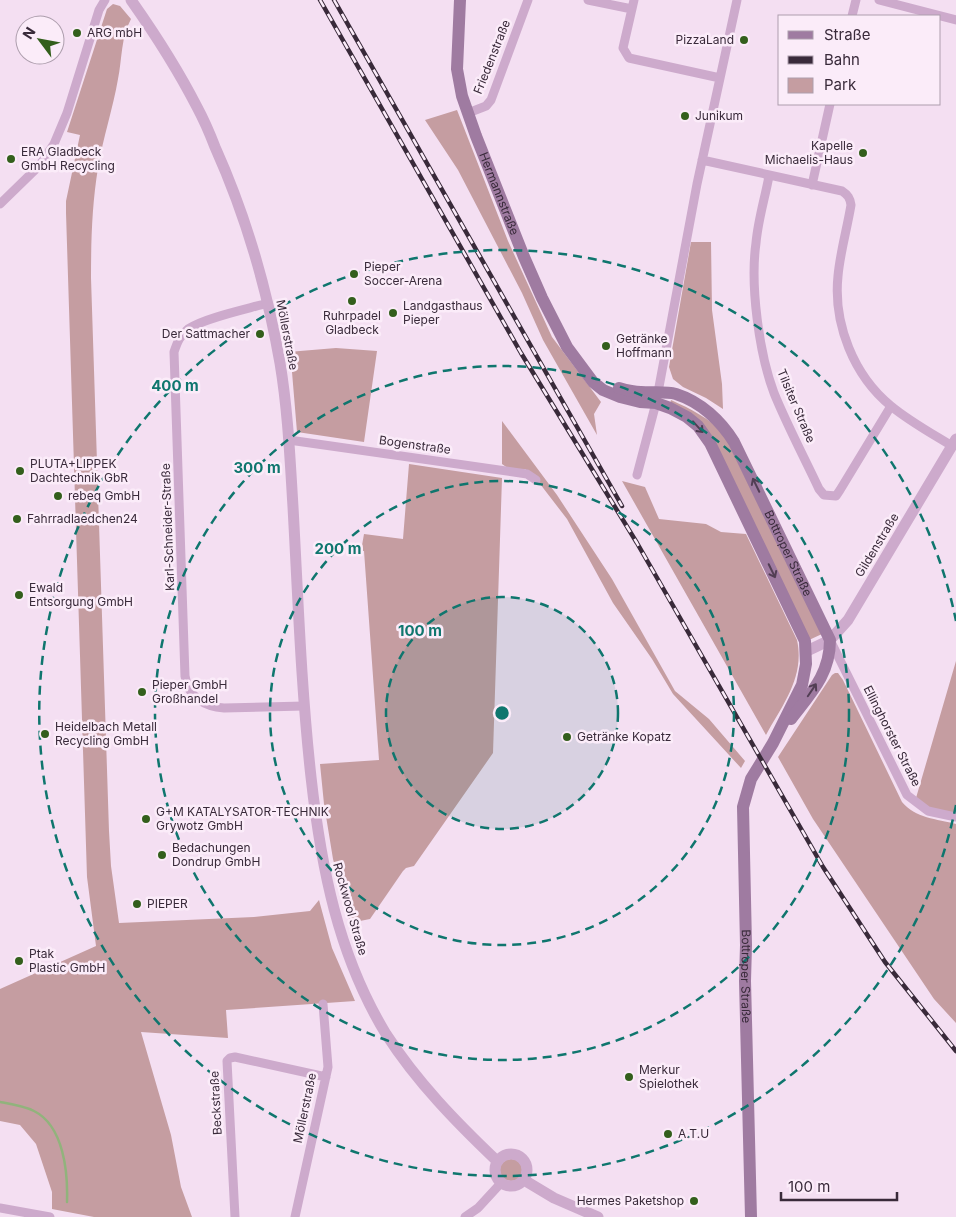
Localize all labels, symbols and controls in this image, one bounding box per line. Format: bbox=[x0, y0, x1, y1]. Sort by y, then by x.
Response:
north arrow bbox=[15, 15, 65, 65]
legend bbox=[778, 15, 941, 105]
street label: Friedenstraße bbox=[470, 18, 513, 96]
text: N bbox=[19, 24, 39, 42]
place label: ARG mbH bbox=[87, 25, 142, 40]
text: Straße bbox=[824, 25, 871, 44]
marker: ARG mbH bbox=[71, 27, 83, 39]
place label: PizzaLand bbox=[675, 32, 734, 47]
marker: PizzaLand bbox=[738, 34, 750, 46]
text: Bahn bbox=[824, 50, 860, 69]
text: Park bbox=[824, 75, 857, 94]
place label: Junikum bbox=[695, 108, 743, 123]
marker: Junikum bbox=[679, 110, 691, 122]
place label: Kapelle Michaelis-Haus bbox=[765, 138, 853, 167]
place label: ERA Gladbeck GmbH Recycling bbox=[21, 144, 115, 173]
marker: Kapelle Michaelis-Haus bbox=[857, 147, 869, 159]
street label: Hermannstraße bbox=[476, 150, 523, 237]
marker: ERA Gladbeck GmbH Recycling bbox=[5, 153, 17, 165]
place label: Pieper Soccer-Arena bbox=[364, 259, 442, 288]
marker: Pieper Soccer-Arena bbox=[348, 268, 360, 280]
marker: Ruhrpadel Gladbeck bbox=[346, 295, 358, 307]
street label: Möllerstraße bbox=[273, 298, 302, 371]
place label: Landgasthaus Pieper bbox=[403, 298, 483, 327]
marker: Landgasthaus Pieper bbox=[387, 307, 399, 319]
place label: Ruhrpadel Gladbeck bbox=[323, 308, 381, 337]
place label: Der Sattmacher bbox=[162, 326, 250, 341]
marker: Der Sattmacher bbox=[254, 328, 266, 340]
place label: Getränke Hoffmann bbox=[616, 331, 672, 360]
marker: Getränke Hoffmann bbox=[600, 340, 612, 352]
street label: Tilsiter Straße bbox=[774, 367, 819, 445]
text: 400 m bbox=[151, 376, 199, 395]
one-way arrow bbox=[691, 420, 703, 433]
street label: Bogenstraße bbox=[378, 432, 452, 457]
place label: PLUTA+LIPPEK Dachtechnik GbR bbox=[30, 456, 128, 485]
text: 300 m bbox=[233, 458, 281, 477]
street label: Karl-Schneider-Straße bbox=[158, 463, 177, 591]
marker: PLUTA+LIPPEK Dachtechnik GbR bbox=[14, 465, 26, 477]
one-way arrow bbox=[750, 478, 760, 493]
place label: rebeq GmbH bbox=[68, 488, 140, 503]
marker: rebeq GmbH bbox=[52, 490, 64, 502]
street label: Bottroper Straße bbox=[761, 508, 816, 599]
street label: Gildenstraße bbox=[852, 510, 902, 580]
place label: Fahrradlaedchen24 bbox=[27, 511, 138, 526]
marker: Fahrradlaedchen24 bbox=[11, 513, 23, 525]
text: 200 m bbox=[315, 539, 361, 558]
one-way arrow bbox=[767, 563, 777, 578]
place label: Ewald Entsorgung GmbH bbox=[29, 580, 133, 609]
marker: Ewald Entsorgung GmbH bbox=[13, 589, 25, 601]
text: 100 m bbox=[398, 621, 442, 640]
place label: Pieper GmbH Großhandel bbox=[152, 677, 228, 706]
street label: Ellinghorster Straße bbox=[860, 683, 924, 789]
one-way arrow bbox=[808, 684, 818, 698]
marker: Pieper GmbH Großhandel bbox=[136, 686, 148, 698]
centre of rings bbox=[493, 704, 511, 722]
place label: Heidelbach Metall Recycling GmbH bbox=[55, 719, 157, 748]
marker: Heidelbach Metall Recycling GmbH bbox=[39, 728, 51, 740]
place label: Getränke Kopatz bbox=[577, 729, 671, 744]
marker: Getränke Kopatz bbox=[561, 731, 573, 743]
place label: G+M KATALYSATOR-TECHNIK Grywotz GmbH bbox=[156, 804, 329, 833]
marker: G+M KATALYSATOR-TECHNIK Grywotz GmbH bbox=[140, 813, 152, 825]
place label: Bedachungen Dondrup GmbH bbox=[172, 840, 260, 869]
marker: Bedachungen Dondrup GmbH bbox=[156, 849, 168, 861]
street label: Rockwool Straße bbox=[330, 861, 371, 957]
place label: PIEPER bbox=[147, 896, 188, 911]
marker: PIEPER bbox=[131, 898, 143, 910]
street label: Bottroper Straße bbox=[738, 929, 754, 1023]
place label: Ptak Plastic GmbH bbox=[29, 946, 105, 975]
marker: Ptak Plastic GmbH bbox=[13, 955, 25, 967]
place label: Merkur Spielothek bbox=[639, 1062, 699, 1091]
street label: Beckstraße bbox=[206, 1071, 225, 1135]
street label: Möllerstraße bbox=[290, 1071, 319, 1144]
marker: Merkur Spielothek bbox=[623, 1071, 635, 1083]
place label: A.T.U bbox=[678, 1126, 709, 1141]
marker: A.T.U bbox=[662, 1128, 674, 1140]
scale bar bbox=[781, 1170, 897, 1202]
text: 100 m bbox=[788, 1177, 830, 1196]
place label: Hermes Paketshop bbox=[577, 1193, 684, 1208]
marker: Hermes Paketshop bbox=[688, 1195, 700, 1207]

